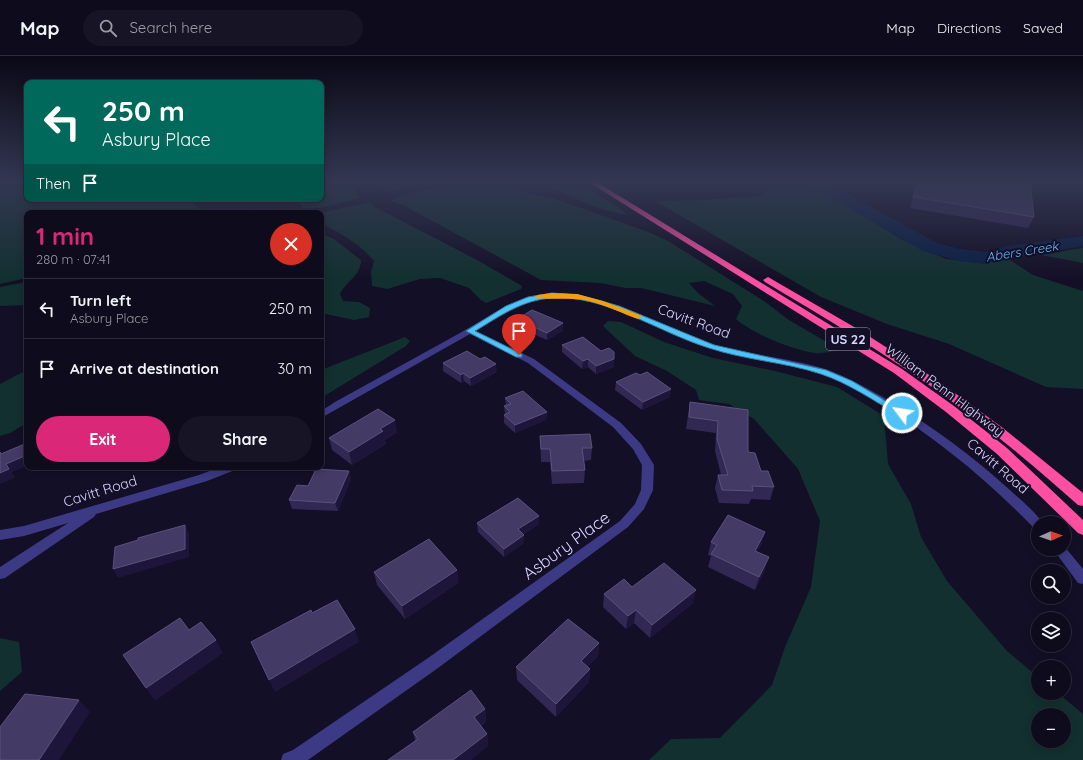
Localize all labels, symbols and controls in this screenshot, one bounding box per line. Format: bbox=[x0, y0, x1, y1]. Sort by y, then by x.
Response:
search box bbox=[83, 10, 363, 46]
text: Map bbox=[20, 16, 59, 40]
icon: search bbox=[97, 17, 119, 39]
text: Search here bbox=[129, 18, 212, 37]
text: Map bbox=[886, 19, 915, 37]
text: Directions bbox=[937, 19, 1001, 37]
text: Saved bbox=[1023, 19, 1063, 37]
text: 250 m bbox=[102, 93, 185, 128]
icon: left bbox=[36, 96, 88, 148]
text: Asbury Place bbox=[102, 128, 211, 151]
icon: arrive bbox=[79, 172, 101, 194]
text: Then bbox=[36, 174, 71, 193]
text: 1 min bbox=[36, 221, 94, 251]
button: close bbox=[270, 223, 312, 265]
water label: Abers Creek bbox=[985, 237, 1060, 265]
text: 280 m · 07:41 bbox=[36, 251, 111, 267]
text: Turn left bbox=[70, 291, 132, 310]
icon: left bbox=[36, 298, 58, 320]
text: 250 m bbox=[269, 299, 312, 318]
street label: Cavitt Road bbox=[655, 300, 733, 342]
text: Asbury Place bbox=[70, 310, 148, 326]
pin bbox=[502, 314, 536, 355]
icon: arrive bbox=[508, 320, 530, 342]
road number: US 22 bbox=[826, 328, 870, 350]
street label: William Penn Highway bbox=[882, 340, 1008, 440]
icon: arrive bbox=[36, 358, 58, 380]
text: Arrive at destination bbox=[70, 359, 219, 378]
text: 30 m bbox=[277, 359, 312, 378]
position arrow bbox=[881, 392, 923, 434]
button: Exit bbox=[36, 416, 170, 462]
button: Share bbox=[178, 416, 312, 462]
street label: Cavitt Road bbox=[963, 434, 1033, 498]
street label: Cavitt Road bbox=[61, 471, 139, 511]
street label: Asbury Place bbox=[518, 506, 614, 584]
north arrow bbox=[1031, 516, 1071, 556]
map controls bbox=[1031, 516, 1071, 748]
button: search bbox=[1031, 564, 1071, 604]
button: layers bbox=[1031, 612, 1071, 652]
button: + bbox=[1031, 660, 1071, 700]
button: − bbox=[1031, 708, 1071, 748]

